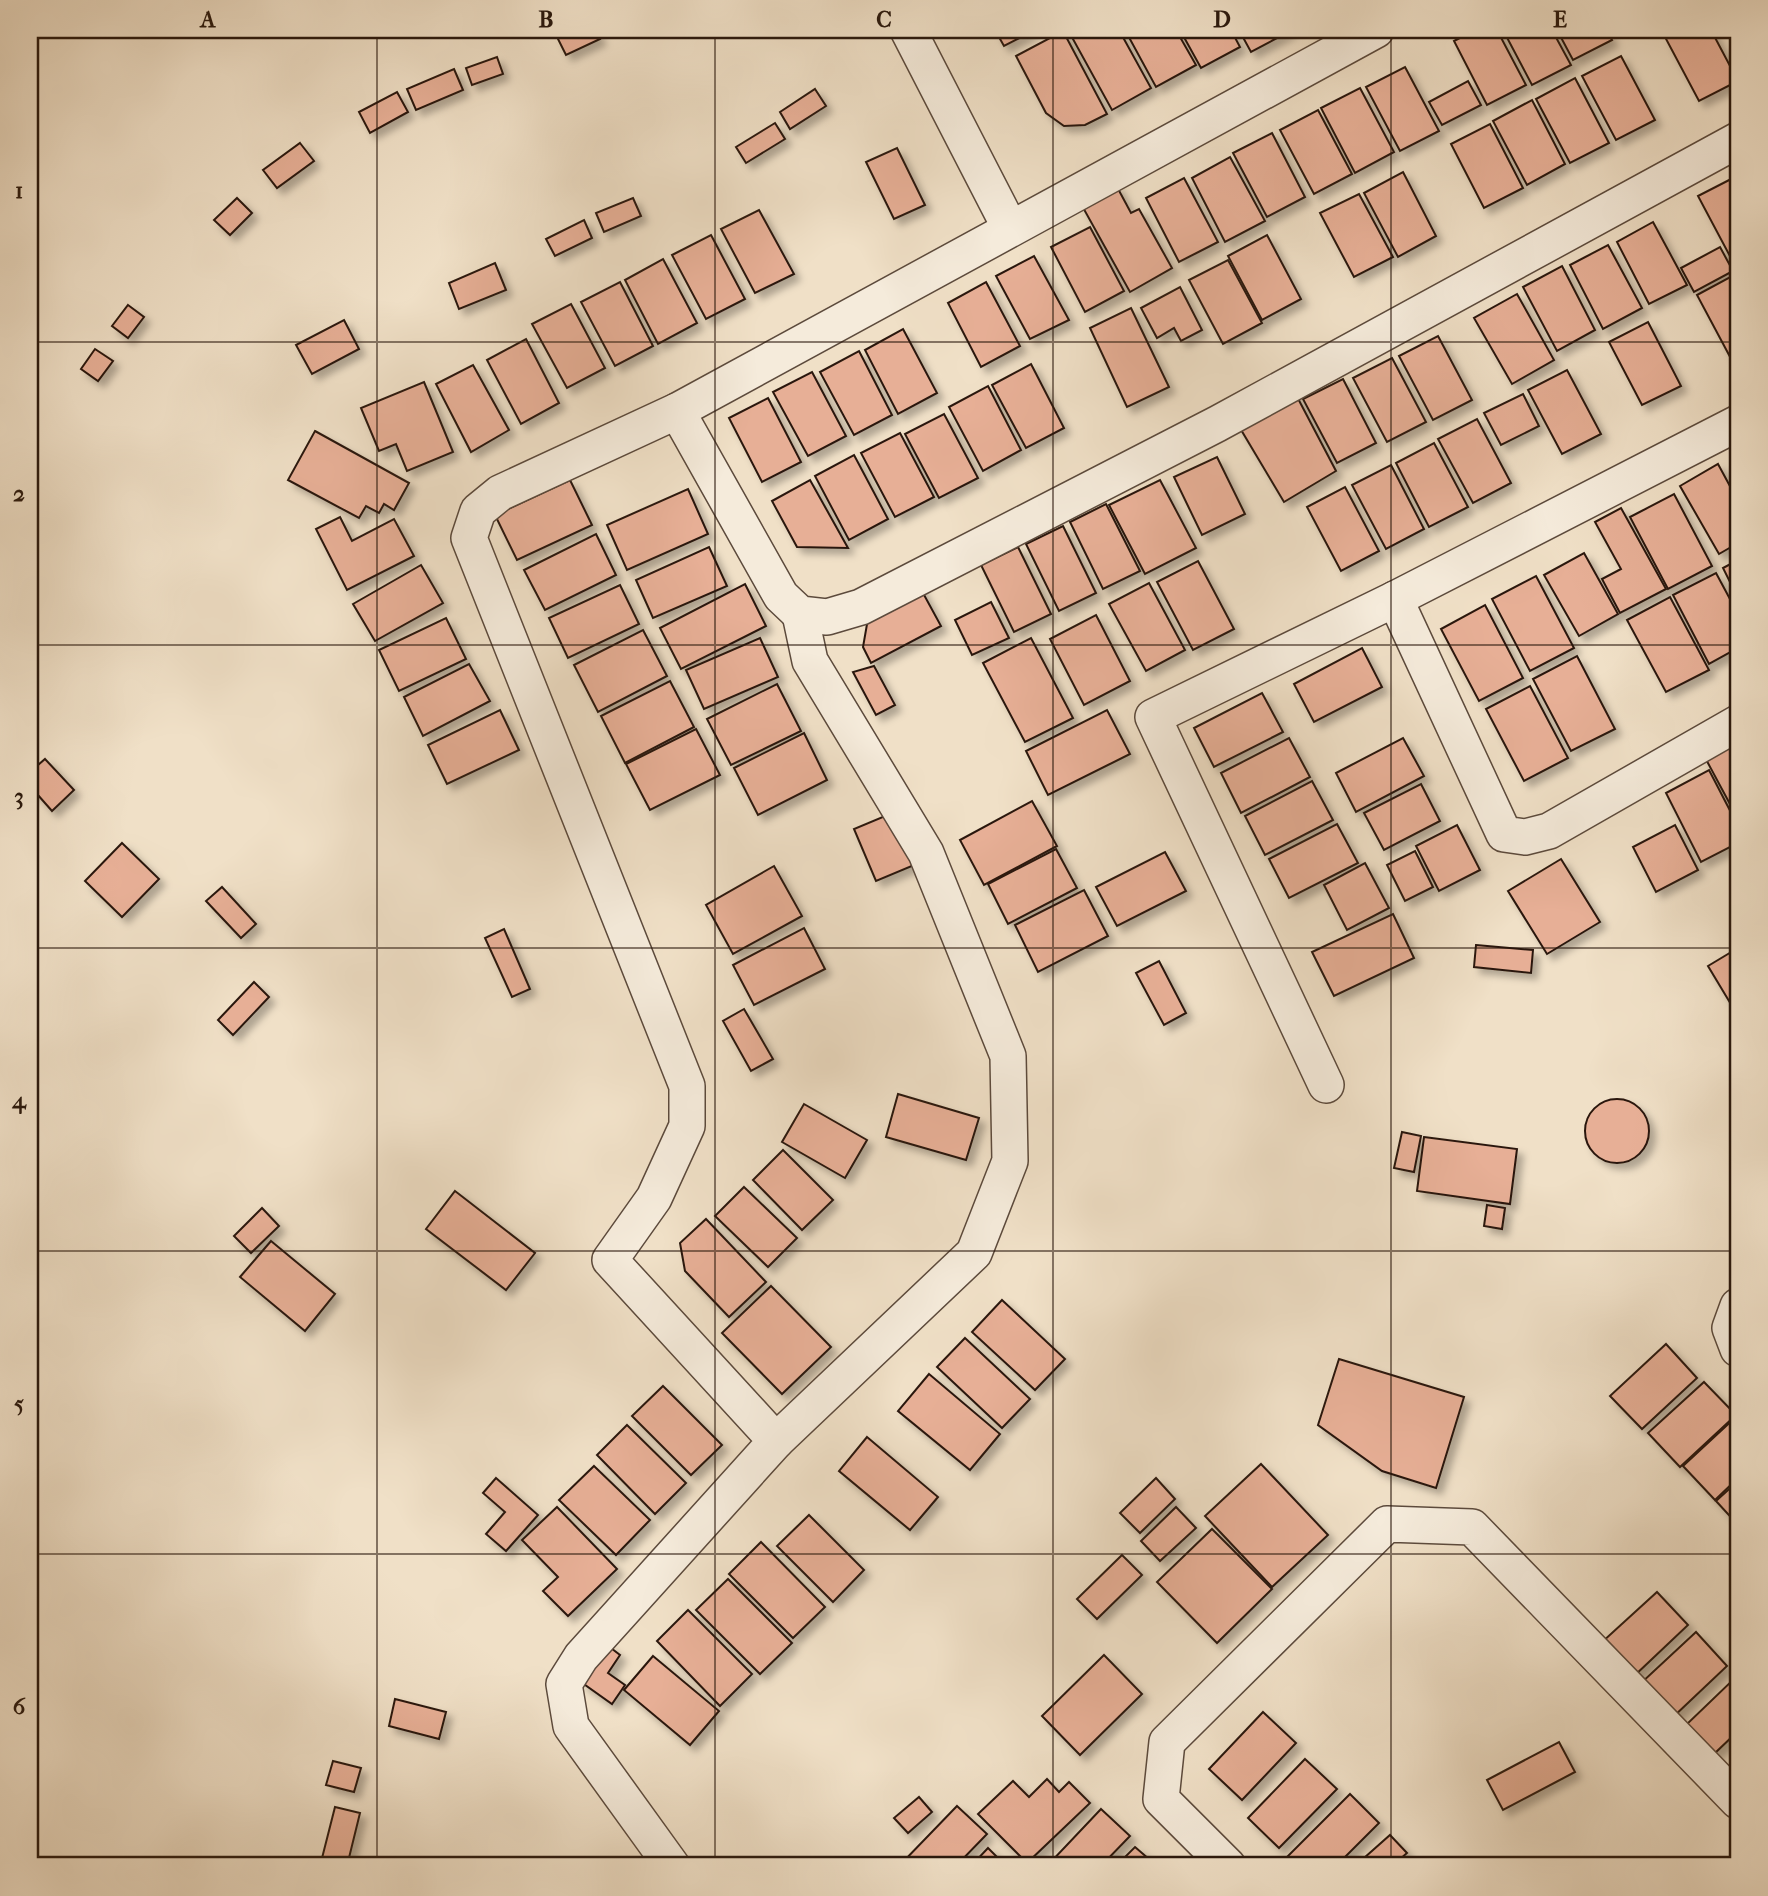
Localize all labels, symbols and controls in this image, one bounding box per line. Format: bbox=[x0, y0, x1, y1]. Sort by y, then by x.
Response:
text: A bbox=[199, 6, 217, 33]
text: B bbox=[539, 6, 554, 33]
text: C bbox=[876, 6, 892, 33]
text: D bbox=[1213, 6, 1231, 33]
text: E bbox=[1553, 6, 1567, 33]
text: 1 bbox=[15, 177, 23, 204]
text: 2 bbox=[13, 480, 25, 507]
text: 3 bbox=[14, 783, 24, 810]
text: 4 bbox=[11, 1087, 27, 1114]
text: 5 bbox=[14, 1390, 24, 1417]
text: 6 bbox=[13, 1693, 26, 1720]

